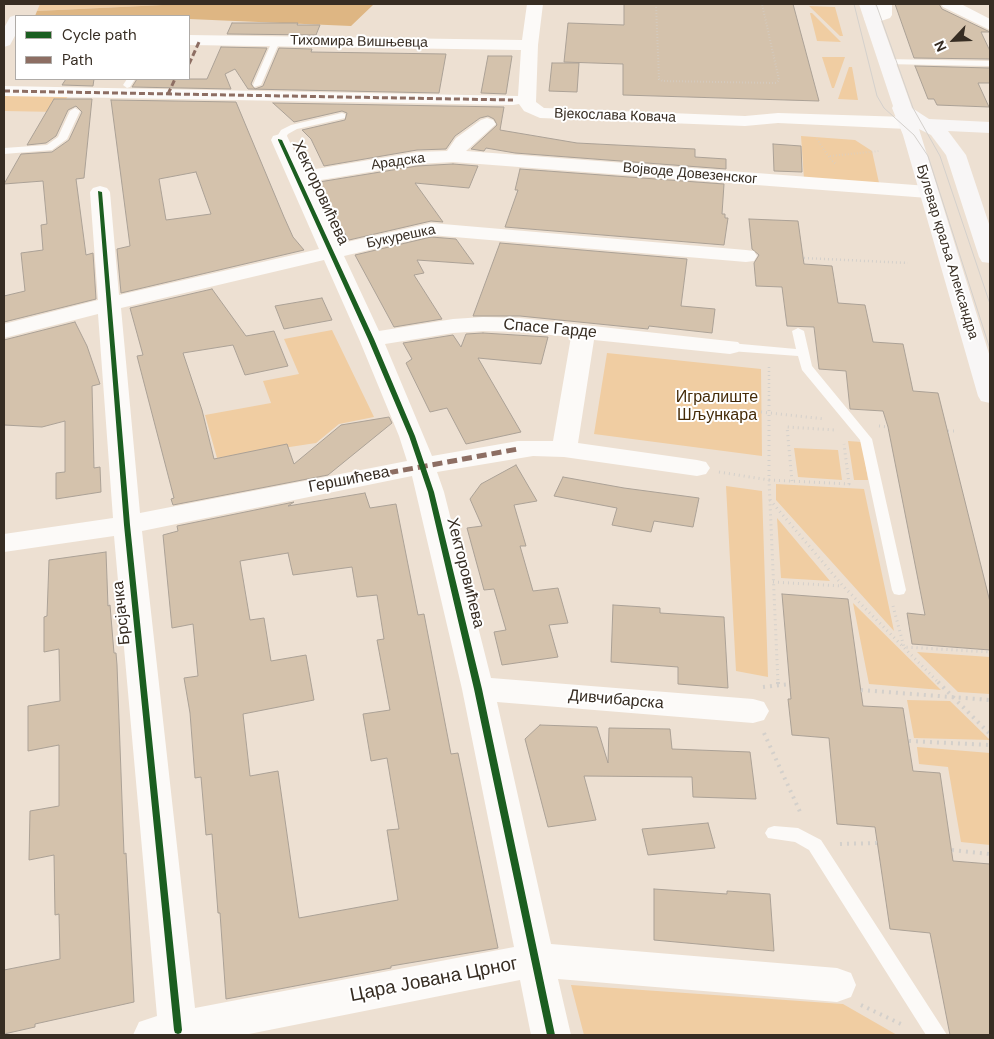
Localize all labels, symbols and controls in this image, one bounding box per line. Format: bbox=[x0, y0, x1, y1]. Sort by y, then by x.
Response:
legend bbox=[15, 15, 190, 80]
north arrow bbox=[929, 15, 979, 65]
text: Cycle path bbox=[62, 25, 137, 45]
street label: Тихомира Вишњевца bbox=[290, 32, 428, 52]
text: N bbox=[930, 38, 951, 55]
text: Path bbox=[62, 50, 93, 70]
street label: Вјекослава Ковача bbox=[554, 105, 676, 127]
street label: Хекторовићева bbox=[287, 138, 353, 248]
street label: Арадска bbox=[370, 150, 426, 174]
street label: Војводе Довезенског bbox=[622, 160, 758, 188]
street label: Булевар краља Александра bbox=[912, 163, 982, 341]
street label: Букурешка bbox=[365, 222, 437, 252]
street label: Спасе Гарде bbox=[502, 315, 598, 343]
park label: Игралиште Шљункара bbox=[676, 388, 758, 426]
street label: Гершићева bbox=[307, 463, 391, 497]
street label: Хекторовићева bbox=[442, 516, 488, 630]
street label: Брсјачка bbox=[109, 580, 135, 646]
street label: Дивчибарска bbox=[568, 686, 664, 714]
street label: Цара Јована Црног bbox=[348, 953, 520, 1007]

